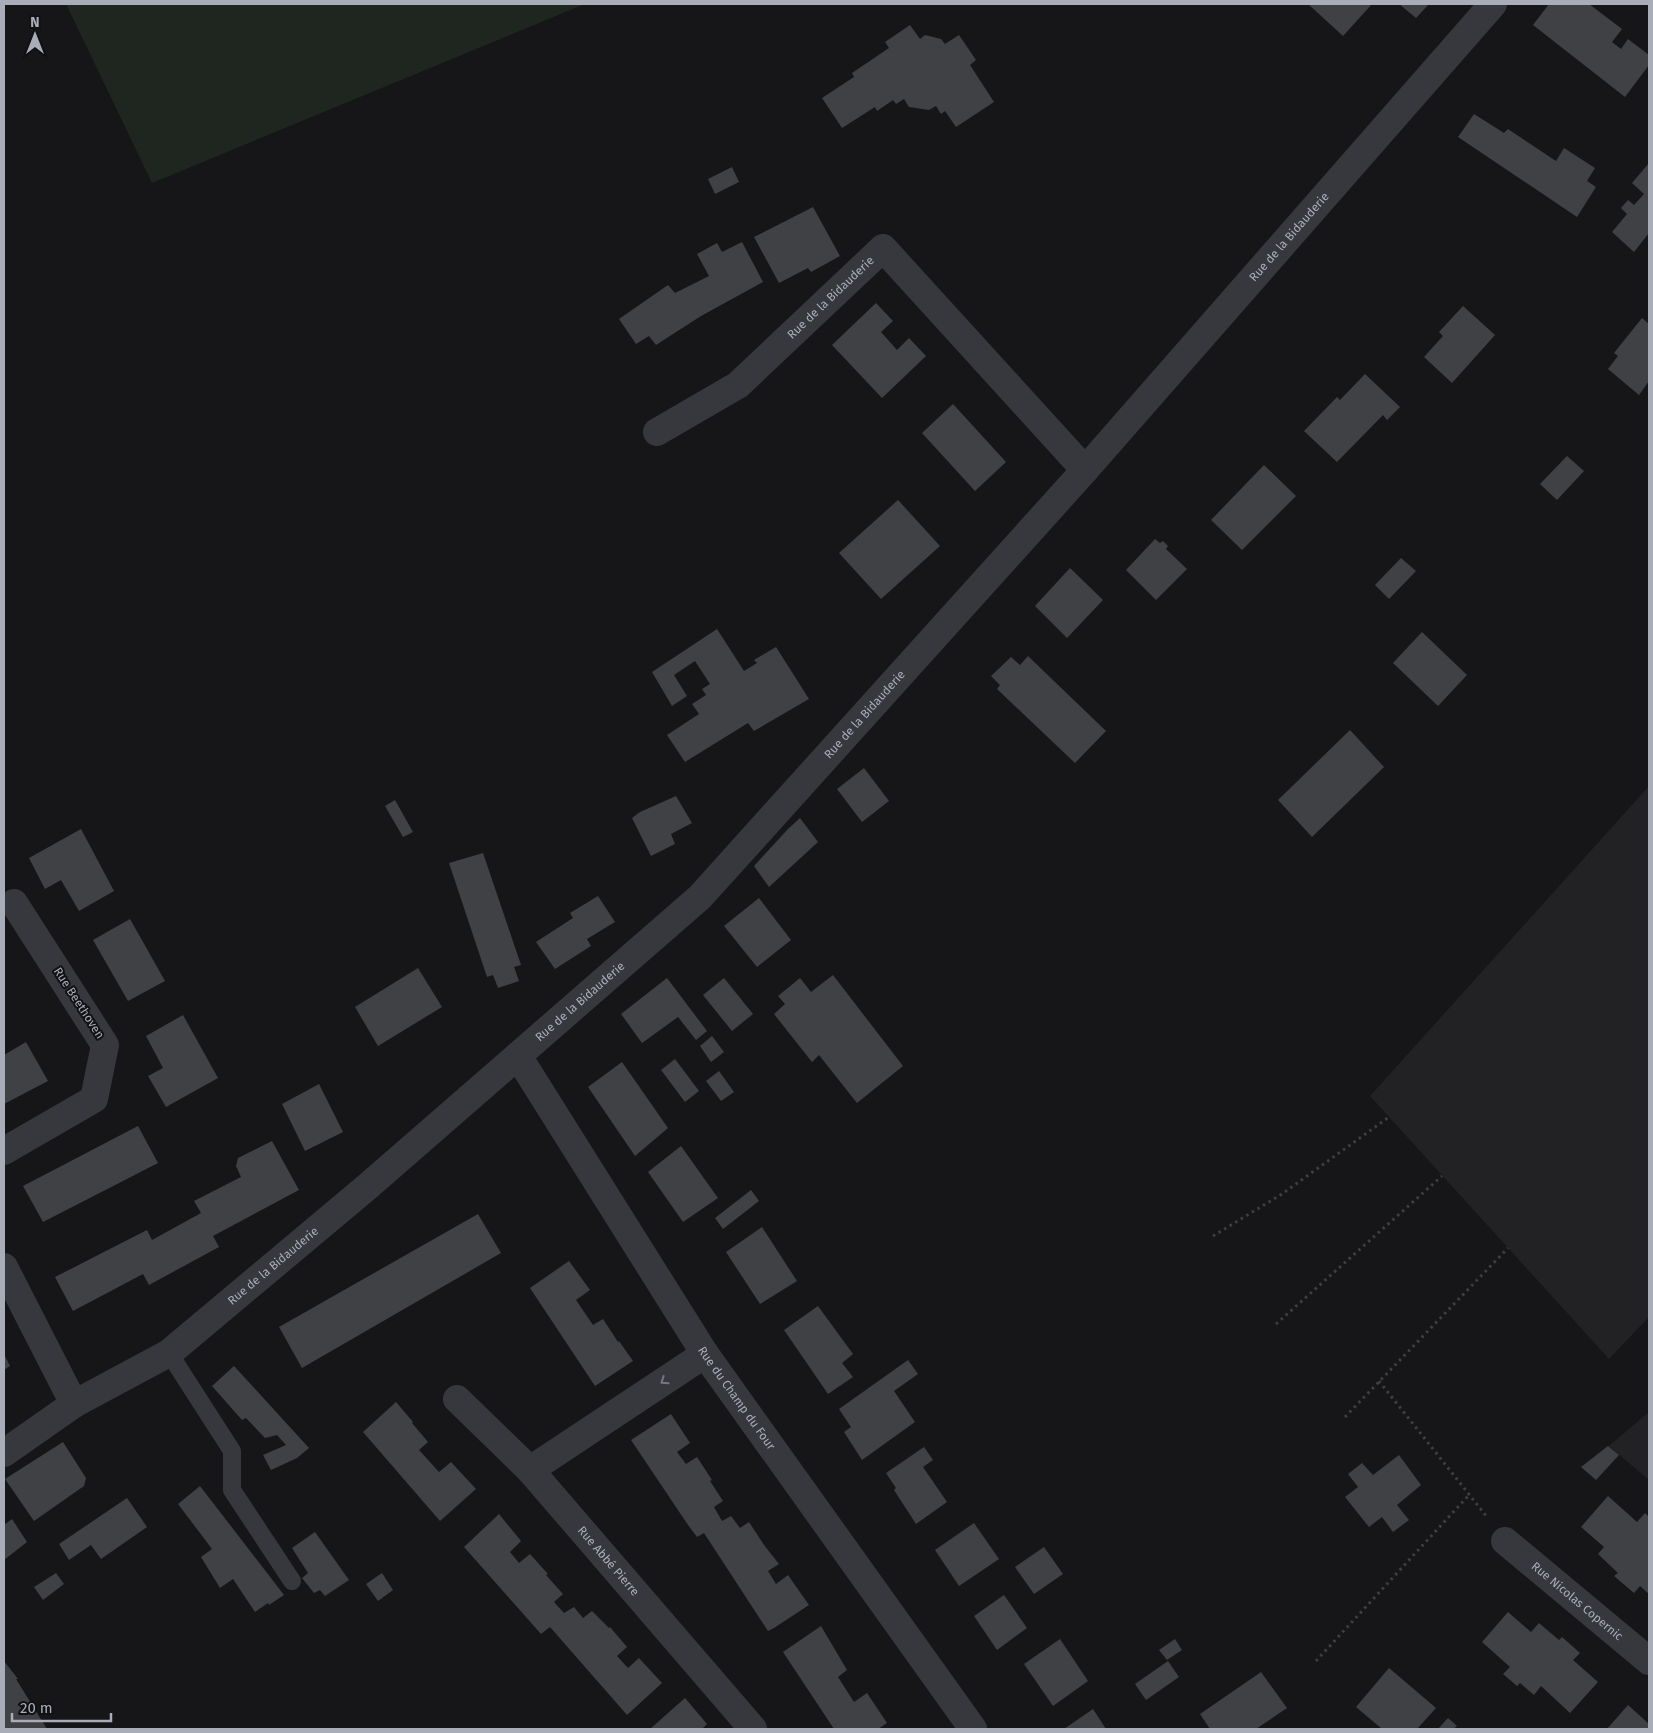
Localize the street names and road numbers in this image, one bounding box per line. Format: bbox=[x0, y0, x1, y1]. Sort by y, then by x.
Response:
street label: Rue de la Bidauderie bbox=[1246, 189, 1332, 284]
street label: Rue de la Bidauderie bbox=[784, 253, 877, 342]
street label: Rue de la Bidauderie bbox=[821, 668, 908, 761]
street label: Rue de la Bidauderie bbox=[532, 959, 627, 1044]
street label: Rue Beethoven bbox=[51, 965, 107, 1041]
street label: Rue de la Bidauderie bbox=[225, 1224, 321, 1308]
street label: Rue du Champ du Four bbox=[695, 1344, 778, 1453]
street label: Rue Abbé Pierre bbox=[575, 1523, 642, 1599]
street label: Rue Nicolas Copernic bbox=[1529, 1559, 1626, 1643]

